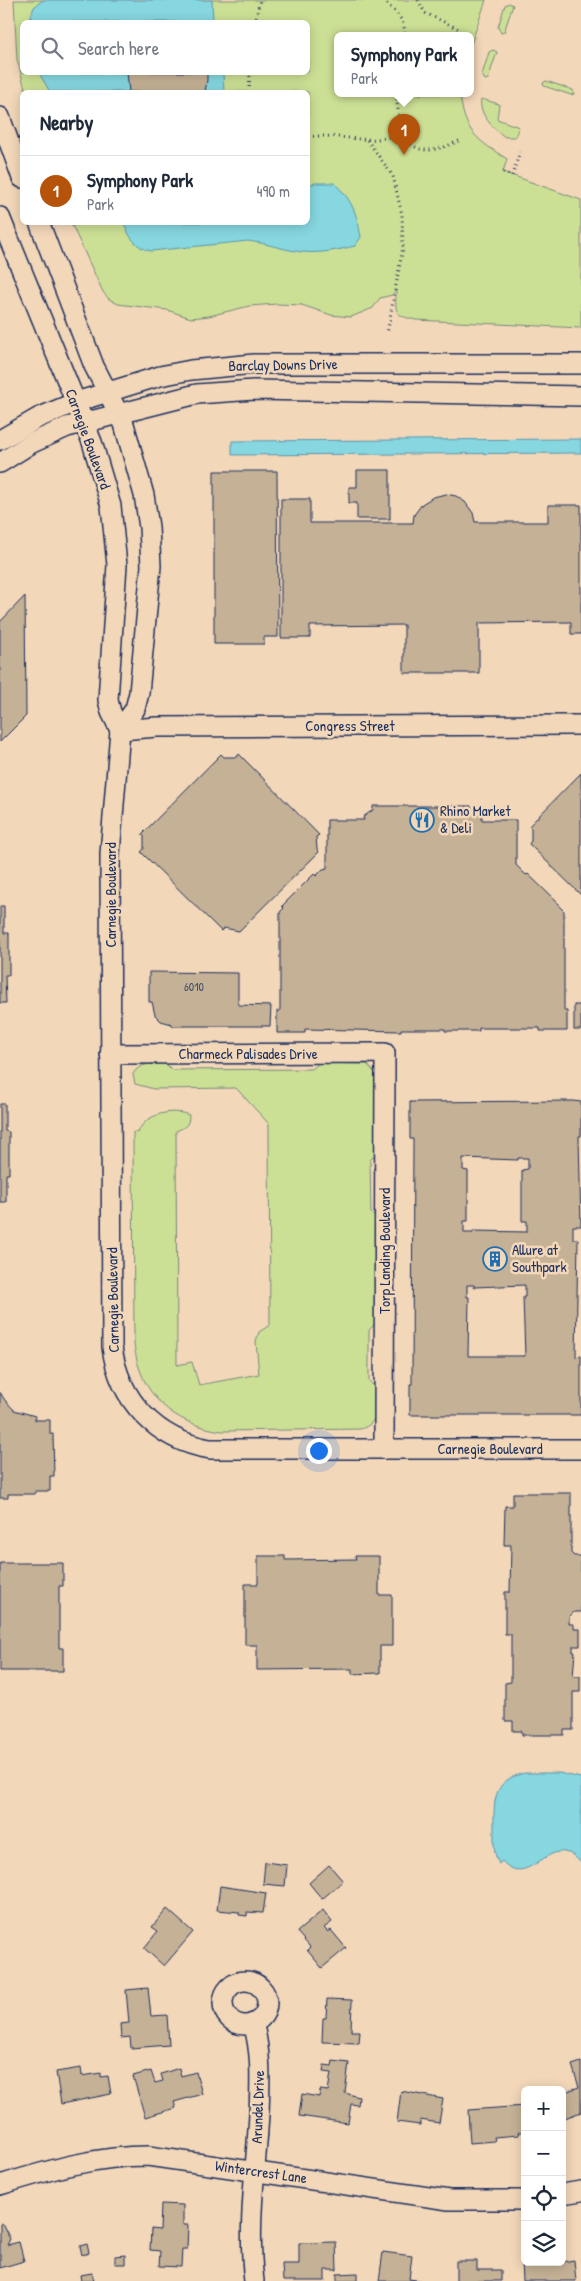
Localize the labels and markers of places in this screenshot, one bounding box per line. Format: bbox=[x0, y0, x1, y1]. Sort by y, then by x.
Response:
pin: 1 bbox=[388, 114, 420, 155]
place label: Rhino Market & Deli bbox=[440, 800, 512, 838]
restaurant icon: Rhino Market & Deli bbox=[409, 807, 435, 833]
place label: Allure at Southpark bbox=[512, 1239, 567, 1277]
building icon: Allure at Southpark bbox=[482, 1246, 508, 1272]

